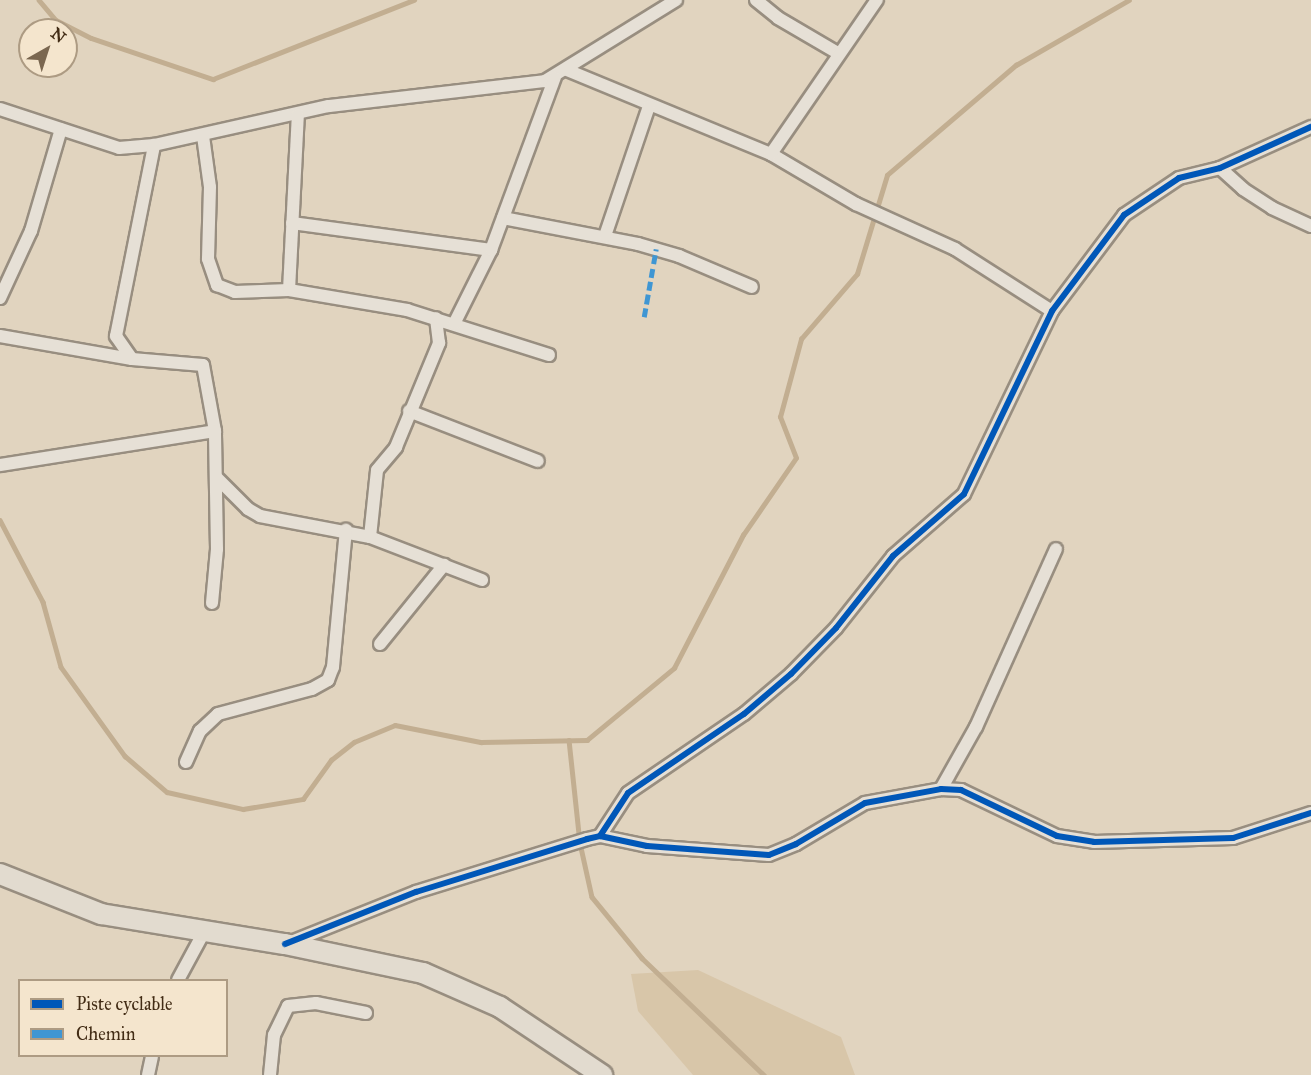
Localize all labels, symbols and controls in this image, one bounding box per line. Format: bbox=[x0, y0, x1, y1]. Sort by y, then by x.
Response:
north arrow bbox=[18, 18, 78, 78]
text: N bbox=[47, 24, 70, 47]
legend bbox=[18, 979, 228, 1057]
text: Piste cyclable bbox=[76, 993, 173, 1015]
text: Chemin bbox=[76, 1023, 136, 1045]

